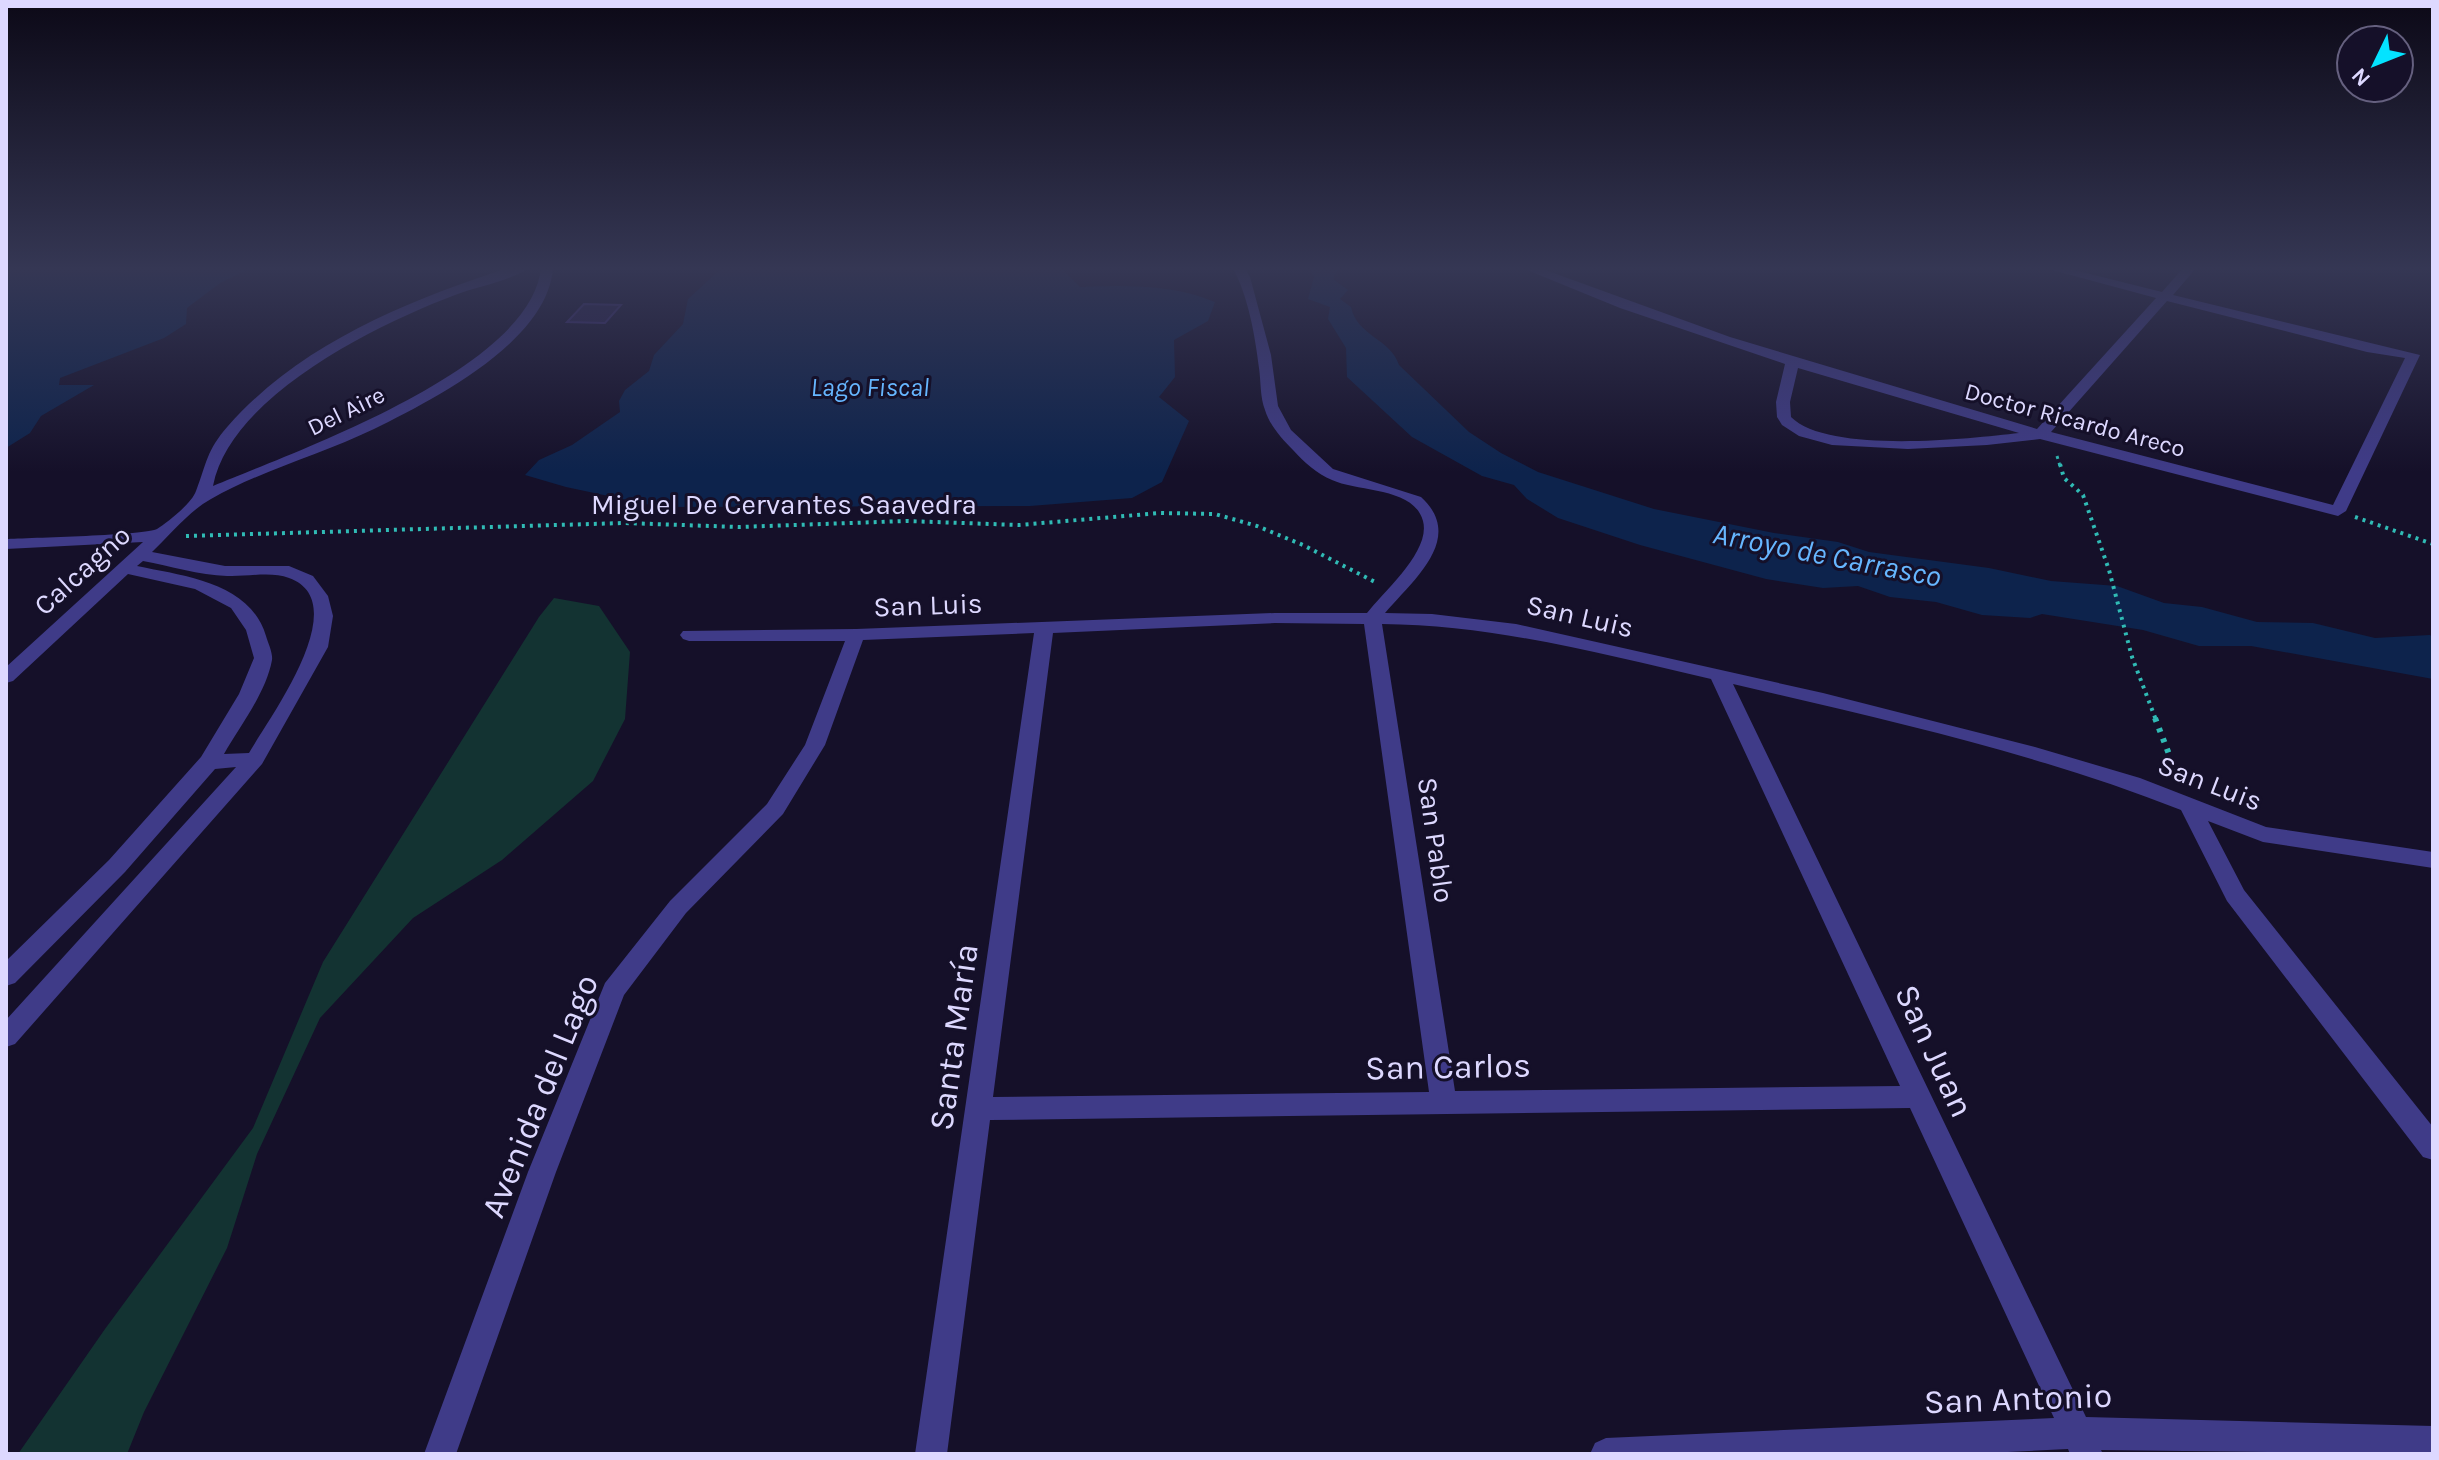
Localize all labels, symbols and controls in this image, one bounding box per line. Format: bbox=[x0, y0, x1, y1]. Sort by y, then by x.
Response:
north arrow bbox=[2335, 24, 2415, 104]
text: N bbox=[2346, 62, 2376, 92]
water label: Lago Fiscal bbox=[811, 372, 929, 403]
street label: Doctor Ricardo Areco bbox=[1962, 377, 2188, 463]
street label: Del Aire bbox=[303, 380, 389, 442]
street label: Miguel De Cervantes Saavedra bbox=[591, 488, 977, 521]
water label: Arroyo de Carrasco bbox=[1710, 515, 1944, 595]
street label: Calcagno bbox=[27, 518, 137, 622]
street label: San Luis bbox=[873, 587, 983, 623]
street label: San Luis bbox=[1523, 588, 1637, 644]
street label: San Luis bbox=[2153, 748, 2267, 818]
street label: San Pablo bbox=[1411, 775, 1461, 905]
street label: Santa María bbox=[921, 941, 987, 1133]
street label: Avenida del Lago bbox=[473, 969, 607, 1223]
street label: San Juan bbox=[1886, 978, 1982, 1124]
street label: San Carlos bbox=[1365, 1046, 1531, 1088]
street label: San Antonio bbox=[1923, 1376, 2113, 1422]

